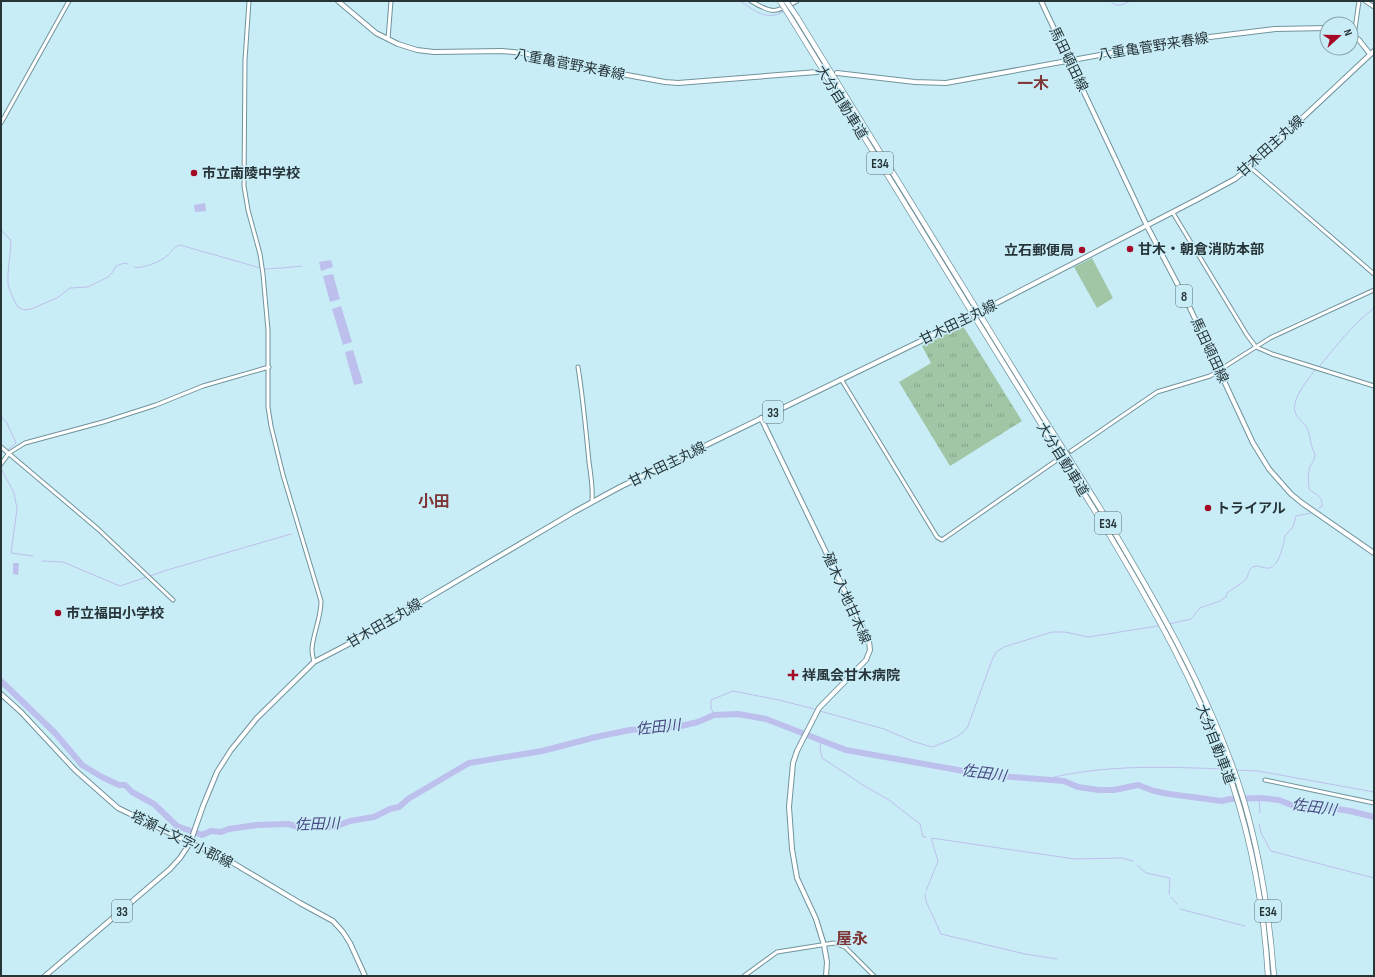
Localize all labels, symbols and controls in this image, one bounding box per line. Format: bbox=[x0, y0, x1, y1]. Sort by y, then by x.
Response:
north arrow bbox=[1319, 16, 1359, 56]
street label: 馬田頓田線 bbox=[1046, 24, 1092, 94]
text: N bbox=[1341, 28, 1355, 38]
street label: 八重亀菅野来春線 bbox=[1096, 29, 1210, 64]
street label: 八重亀菅野来春線 bbox=[513, 45, 626, 84]
street label: 大分自動車道 bbox=[812, 62, 871, 142]
district label: 一木 bbox=[1017, 75, 1049, 94]
street label: 甘木田主丸線 bbox=[1233, 112, 1307, 181]
road number: E34 bbox=[867, 152, 893, 174]
place label: 市立南陵中学校 bbox=[202, 165, 300, 182]
marker: 市立南陵中学校 bbox=[189, 168, 199, 178]
place label: 甘木・朝倉消防本部 bbox=[1138, 241, 1264, 258]
place label: 立石郵便局 bbox=[1004, 242, 1074, 259]
marker: 甘木・朝倉消防本部 bbox=[1125, 244, 1135, 254]
marker: 立石郵便局 bbox=[1077, 245, 1087, 255]
road number: 8 bbox=[1176, 285, 1192, 307]
street label: 甘木田主丸線 bbox=[917, 296, 1000, 349]
street label: 馬田頓田線 bbox=[1187, 315, 1232, 386]
road number: 33 bbox=[763, 401, 783, 423]
street label: 大分自動車道 bbox=[1033, 419, 1092, 499]
street label: 甘木田主丸線 bbox=[626, 438, 709, 491]
district label: 小田 bbox=[418, 493, 450, 512]
place label: トライアル bbox=[1216, 500, 1286, 517]
marker: トライアル bbox=[1203, 503, 1213, 513]
road number: E34 bbox=[1095, 512, 1121, 534]
street label: 殖木入地甘木線 bbox=[819, 550, 874, 646]
street label: 甘木田主丸線 bbox=[344, 595, 425, 652]
place label: 市立福田小学校 bbox=[66, 605, 164, 622]
marker: 市立福田小学校 bbox=[53, 608, 63, 618]
place label: 祥風会甘木病院 bbox=[802, 667, 900, 684]
marker: 祥風会甘木病院 bbox=[787, 669, 799, 681]
street label: 大分自動車道 bbox=[1193, 702, 1239, 786]
water label: 佐田川 bbox=[635, 715, 683, 739]
water label: 佐田川 bbox=[960, 761, 1010, 786]
water label: 佐田川 bbox=[1290, 795, 1340, 820]
street label: 塔瀬十文字小郡線 bbox=[128, 807, 236, 872]
water label: 佐田川 bbox=[294, 814, 342, 835]
road number: 33 bbox=[112, 900, 132, 922]
road number: E34 bbox=[1255, 900, 1281, 922]
district label: 屋永 bbox=[836, 930, 868, 949]

